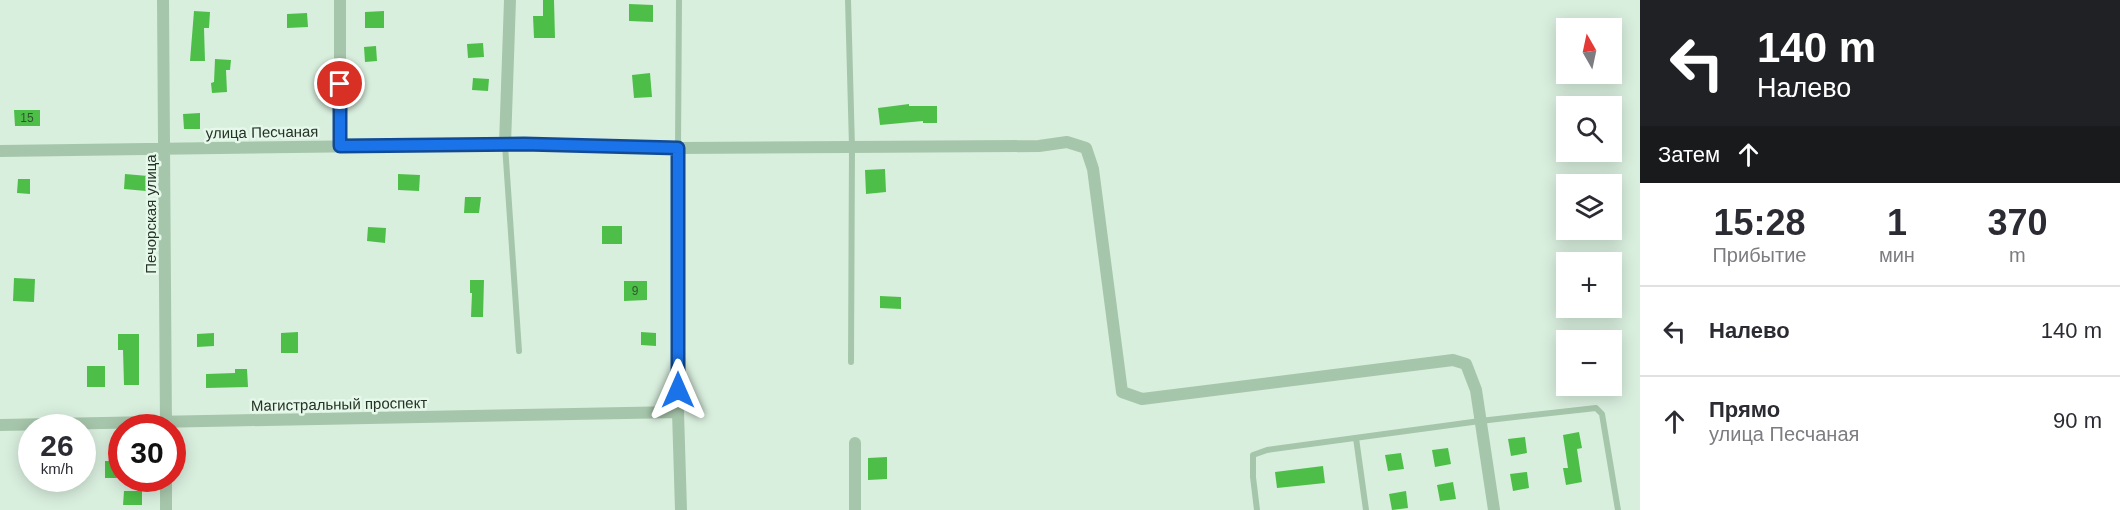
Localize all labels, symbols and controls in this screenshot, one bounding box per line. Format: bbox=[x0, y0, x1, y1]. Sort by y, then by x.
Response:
north arrow bbox=[1556, 18, 1622, 84]
map controls bbox=[1556, 18, 1622, 396]
icon: left bbox=[1658, 24, 1736, 102]
text: 140 m bbox=[1757, 24, 1876, 71]
pin bbox=[314, 58, 365, 109]
icon: arrive bbox=[323, 67, 356, 100]
text: Налево bbox=[1757, 73, 1851, 103]
button: search bbox=[1556, 96, 1622, 162]
house number: 15 bbox=[20, 111, 34, 125]
street label: улица Песчаная bbox=[205, 123, 319, 141]
icon: ahead bbox=[1732, 138, 1765, 171]
text: Затем bbox=[1658, 142, 1720, 167]
street label: Печорская улица bbox=[142, 154, 159, 274]
button: layers bbox=[1556, 174, 1622, 240]
text: 15:28 bbox=[1713, 202, 1806, 243]
text: 1 bbox=[1887, 202, 1907, 243]
text: 370 bbox=[1987, 202, 2047, 243]
text: Прибытие bbox=[1712, 244, 1806, 266]
text: мин bbox=[1879, 244, 1915, 266]
text: m bbox=[2009, 244, 2026, 266]
button: + bbox=[1556, 252, 1622, 318]
house number: 9 bbox=[632, 284, 639, 298]
icon: left bbox=[1658, 315, 1691, 348]
text: Налево bbox=[1709, 318, 1790, 343]
text: 140 m bbox=[2041, 318, 2102, 343]
button: − bbox=[1556, 330, 1622, 396]
position arrow bbox=[646, 358, 710, 422]
street label: Магистральный проспект bbox=[251, 394, 427, 414]
text: Прямо bbox=[1709, 397, 1780, 422]
icon: ahead bbox=[1658, 405, 1691, 438]
text: 90 m bbox=[2053, 408, 2102, 433]
speed limit sign: 30 bbox=[108, 414, 186, 492]
text: улица Песчаная bbox=[1709, 423, 1859, 445]
text: 26 bbox=[40, 429, 74, 462]
text: km/h bbox=[41, 460, 73, 477]

